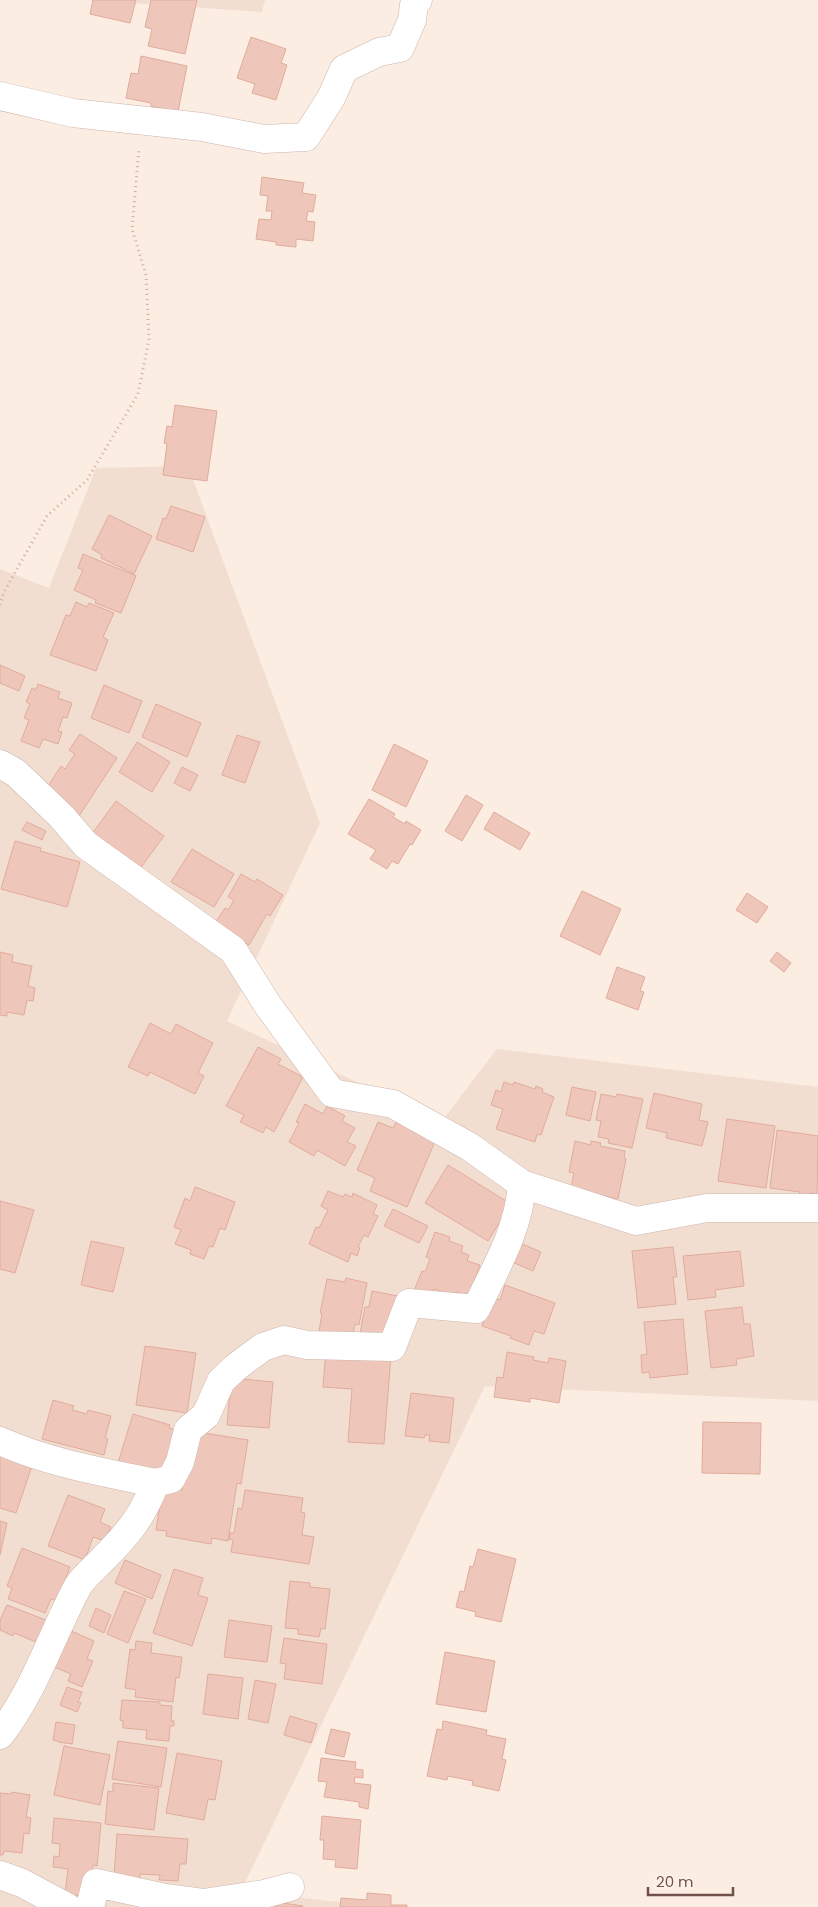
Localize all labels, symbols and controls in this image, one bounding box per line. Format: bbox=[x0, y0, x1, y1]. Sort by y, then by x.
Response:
scale bar bbox=[648, 1864, 733, 1896]
text: 20 m bbox=[656, 1871, 694, 1892]

